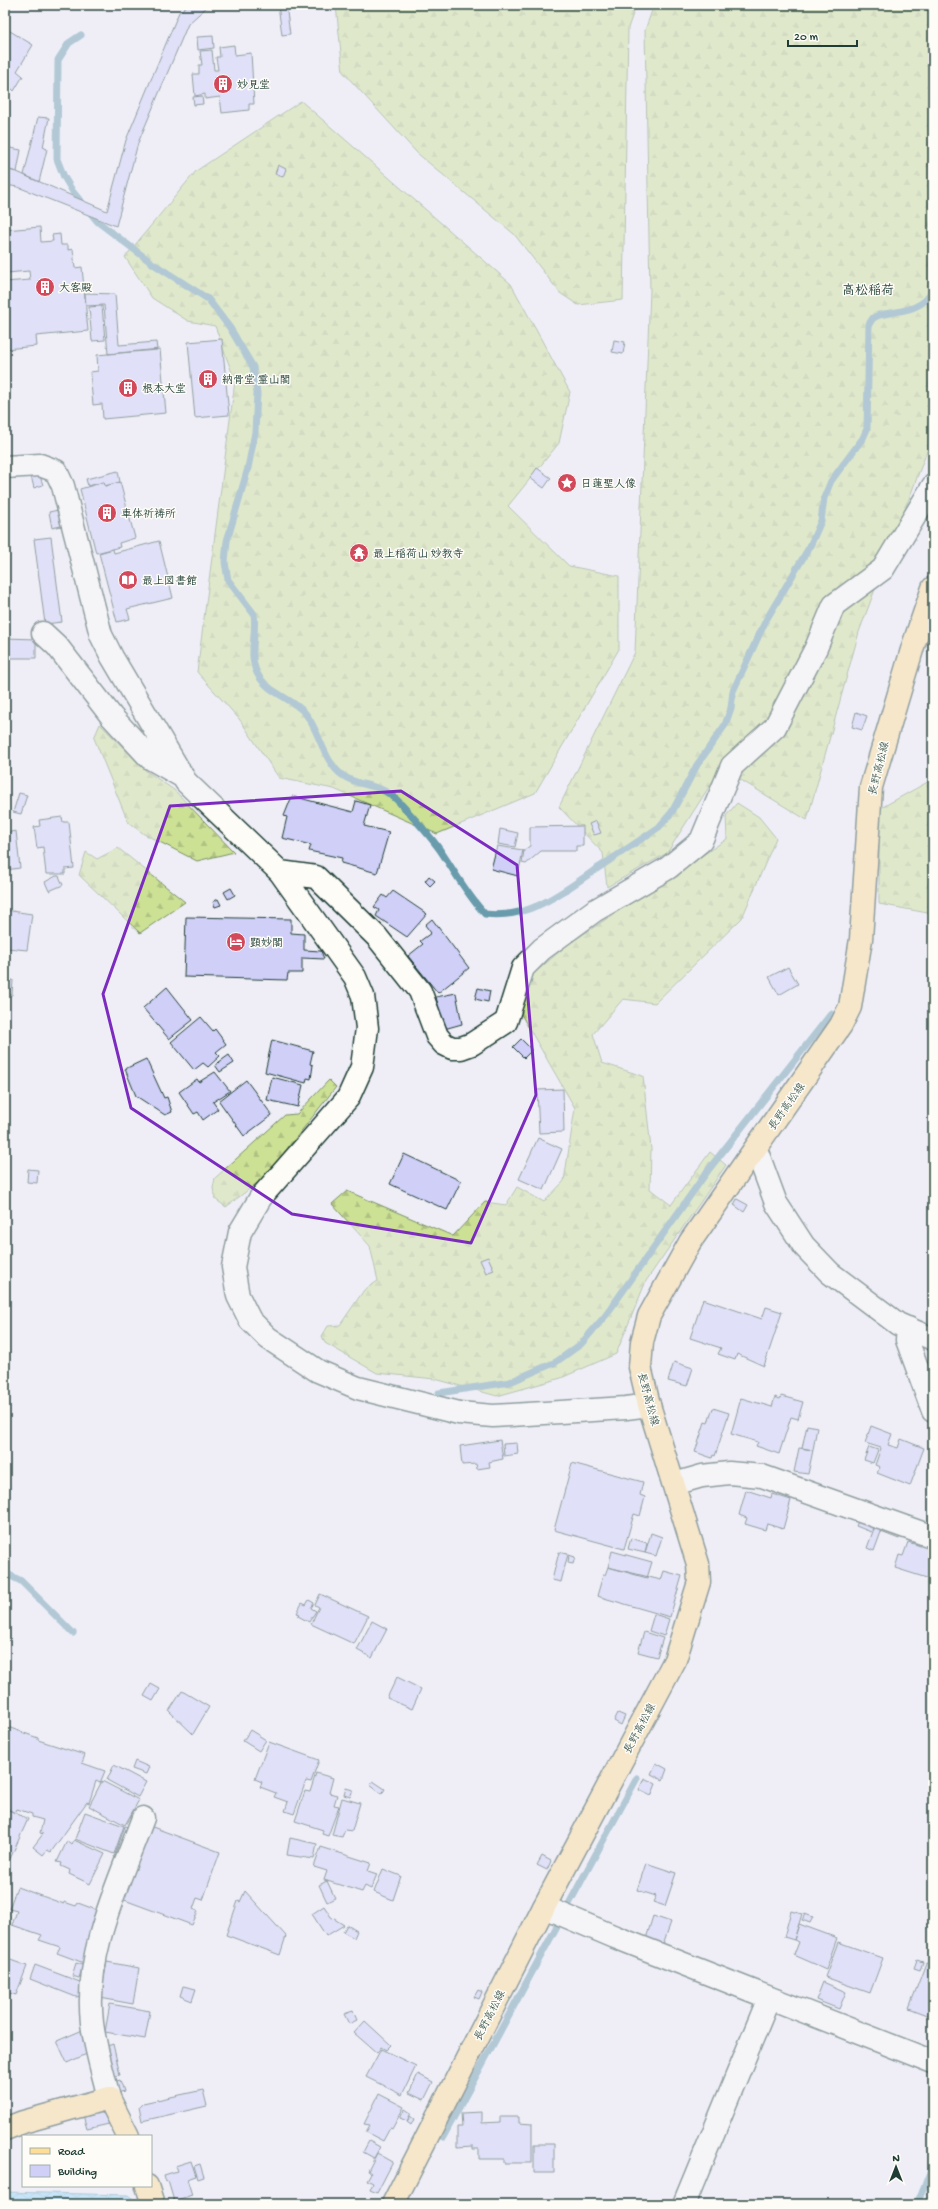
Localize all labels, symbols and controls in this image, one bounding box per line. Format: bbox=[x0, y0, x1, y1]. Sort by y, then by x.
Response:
scale bar bbox=[788, 22, 857, 48]
text: 20 m bbox=[794, 31, 819, 45]
building icon: 妙見堂 bbox=[212, 73, 234, 95]
place label: 妙見堂 bbox=[237, 79, 270, 92]
building icon: 大客殿 bbox=[34, 276, 56, 298]
place label: 大客殿 bbox=[59, 282, 92, 295]
district label: 高松稲荷 bbox=[842, 283, 894, 299]
building icon: 納骨堂 霊山閣 bbox=[197, 368, 219, 390]
place label: 納骨堂 霊山閣 bbox=[222, 374, 291, 387]
building icon: 根本大堂 bbox=[117, 377, 139, 399]
place label: 根本大堂 bbox=[142, 383, 186, 396]
place icon: 日蓮聖人像 bbox=[556, 472, 578, 494]
place label: 日蓮聖人像 bbox=[581, 478, 636, 491]
building icon: 車体祈祷所 bbox=[96, 502, 118, 524]
place label: 車体祈祷所 bbox=[121, 508, 176, 521]
temple icon: 最上稲荷山 妙教寺 bbox=[348, 542, 370, 564]
place label: 最上稲荷山 妙教寺 bbox=[373, 548, 464, 561]
library icon: 最上図書館 bbox=[117, 569, 139, 591]
place label: 最上図書館 bbox=[142, 575, 197, 588]
street label: 長野高松線 bbox=[866, 740, 892, 797]
hotel icon: 顕妙閣 bbox=[225, 931, 247, 953]
place label: 顕妙閣 bbox=[250, 937, 283, 950]
street label: 長野高松線 bbox=[766, 1081, 808, 1133]
street label: 長野高松線 bbox=[634, 1371, 661, 1428]
street label: 長野高松線 bbox=[622, 1701, 659, 1756]
street label: 長野高松線 bbox=[472, 1988, 509, 2043]
legend bbox=[22, 2135, 152, 2187]
text: Road bbox=[58, 2146, 85, 2160]
north arrow bbox=[876, 2147, 916, 2187]
text: N bbox=[892, 2153, 900, 2165]
text: Building bbox=[57, 2166, 97, 2180]

